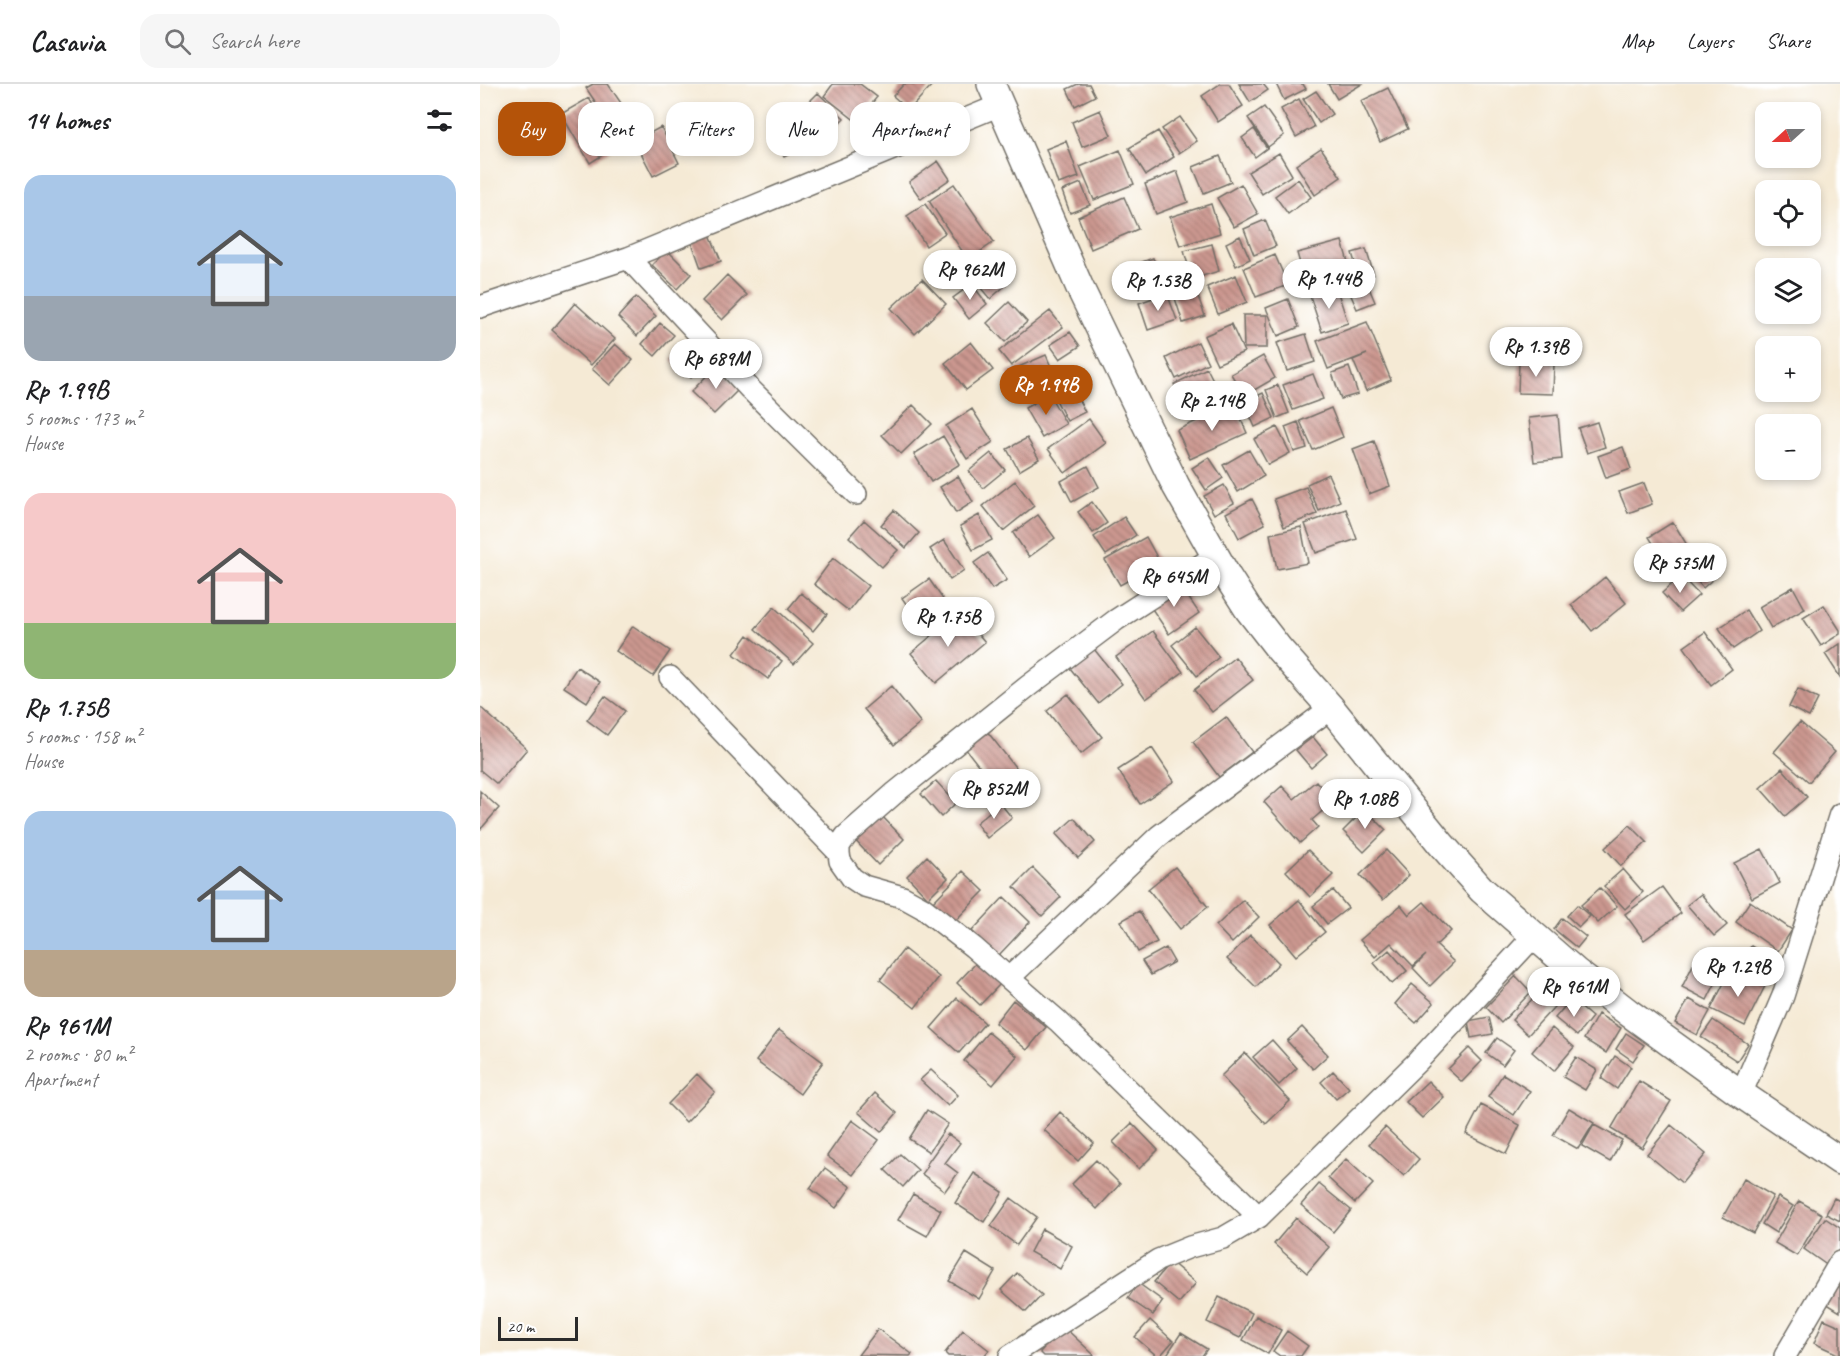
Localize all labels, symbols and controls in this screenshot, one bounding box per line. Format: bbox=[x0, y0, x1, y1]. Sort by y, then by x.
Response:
search box bbox=[140, 14, 560, 68]
text: Casavia bbox=[30, 24, 104, 59]
icon: search bbox=[161, 25, 194, 58]
text: Search here bbox=[209, 27, 299, 55]
text: Map bbox=[1621, 28, 1654, 54]
text: Layers bbox=[1687, 28, 1733, 54]
text: Share bbox=[1766, 28, 1810, 54]
chip: Buy bbox=[498, 102, 566, 156]
chip: Rent bbox=[578, 102, 654, 156]
chip: Filters bbox=[666, 102, 754, 156]
chip: New bbox=[766, 102, 838, 156]
chip: Apartment bbox=[850, 102, 970, 156]
north arrow bbox=[1755, 102, 1821, 168]
map controls bbox=[1755, 102, 1821, 480]
text: 14 homes bbox=[24, 104, 109, 137]
icon: filters bbox=[423, 104, 456, 137]
button: locate bbox=[1755, 180, 1821, 246]
icon: home bbox=[186, 214, 294, 322]
pin: Rp 962M bbox=[915, 250, 1025, 301]
text: Rp 962M bbox=[937, 257, 1003, 282]
button: layers bbox=[1755, 258, 1821, 324]
pin: Rp 1.44B bbox=[1267, 259, 1391, 310]
pin: Rp 1.53B bbox=[1096, 261, 1220, 312]
text: Rp 1.44B bbox=[1296, 266, 1362, 291]
text: Rp 1.53B bbox=[1126, 268, 1190, 293]
pin: Rp 1.39B bbox=[1474, 327, 1598, 378]
text: Rp 1.39B bbox=[1504, 334, 1568, 359]
button: + bbox=[1755, 336, 1821, 402]
pin: Rp 689M bbox=[661, 339, 771, 390]
text: Rp 689M bbox=[683, 346, 749, 371]
pin: Rp 1.99B bbox=[984, 365, 1108, 416]
text: Rp 1.99B bbox=[1014, 372, 1078, 397]
text: Rp 1.99B bbox=[24, 373, 108, 406]
pin: Rp 2.14B bbox=[1150, 381, 1274, 432]
text: Rp 2.14B bbox=[1179, 388, 1245, 413]
text: 5 rooms · 173 m² bbox=[24, 406, 141, 431]
button: − bbox=[1755, 414, 1821, 480]
text: House bbox=[24, 431, 63, 456]
icon: home bbox=[186, 532, 294, 640]
pin: Rp 575M bbox=[1625, 543, 1735, 594]
text: Rp 575M bbox=[1648, 550, 1712, 575]
pin: Rp 645M bbox=[1119, 557, 1229, 608]
text: Rp 645M bbox=[1141, 564, 1207, 589]
pin: Rp 1.75B bbox=[886, 597, 1010, 648]
text: Rp 1.75B bbox=[916, 604, 980, 629]
text: Rp 1.75B bbox=[24, 691, 108, 724]
text: 5 rooms · 158 m² bbox=[24, 724, 141, 749]
text: House bbox=[24, 749, 63, 774]
pin: Rp 852M bbox=[939, 769, 1049, 820]
text: Rp 852M bbox=[962, 776, 1026, 801]
pin: Rp 1.08B bbox=[1303, 779, 1427, 830]
text: Rp 1.08B bbox=[1332, 786, 1398, 811]
icon: home bbox=[186, 850, 294, 958]
pin: Rp 1.29B bbox=[1676, 947, 1800, 998]
text: Rp 1.29B bbox=[1706, 954, 1770, 979]
pin: Rp 961M bbox=[1519, 967, 1629, 1018]
text: Rp 961M bbox=[1541, 974, 1607, 999]
text: Rp 961M bbox=[24, 1009, 109, 1042]
text: 2 rooms · 80 m² bbox=[24, 1042, 132, 1067]
text: Apartment bbox=[24, 1067, 97, 1092]
scale bar bbox=[498, 1314, 578, 1342]
text: 20 m bbox=[507, 1317, 534, 1337]

